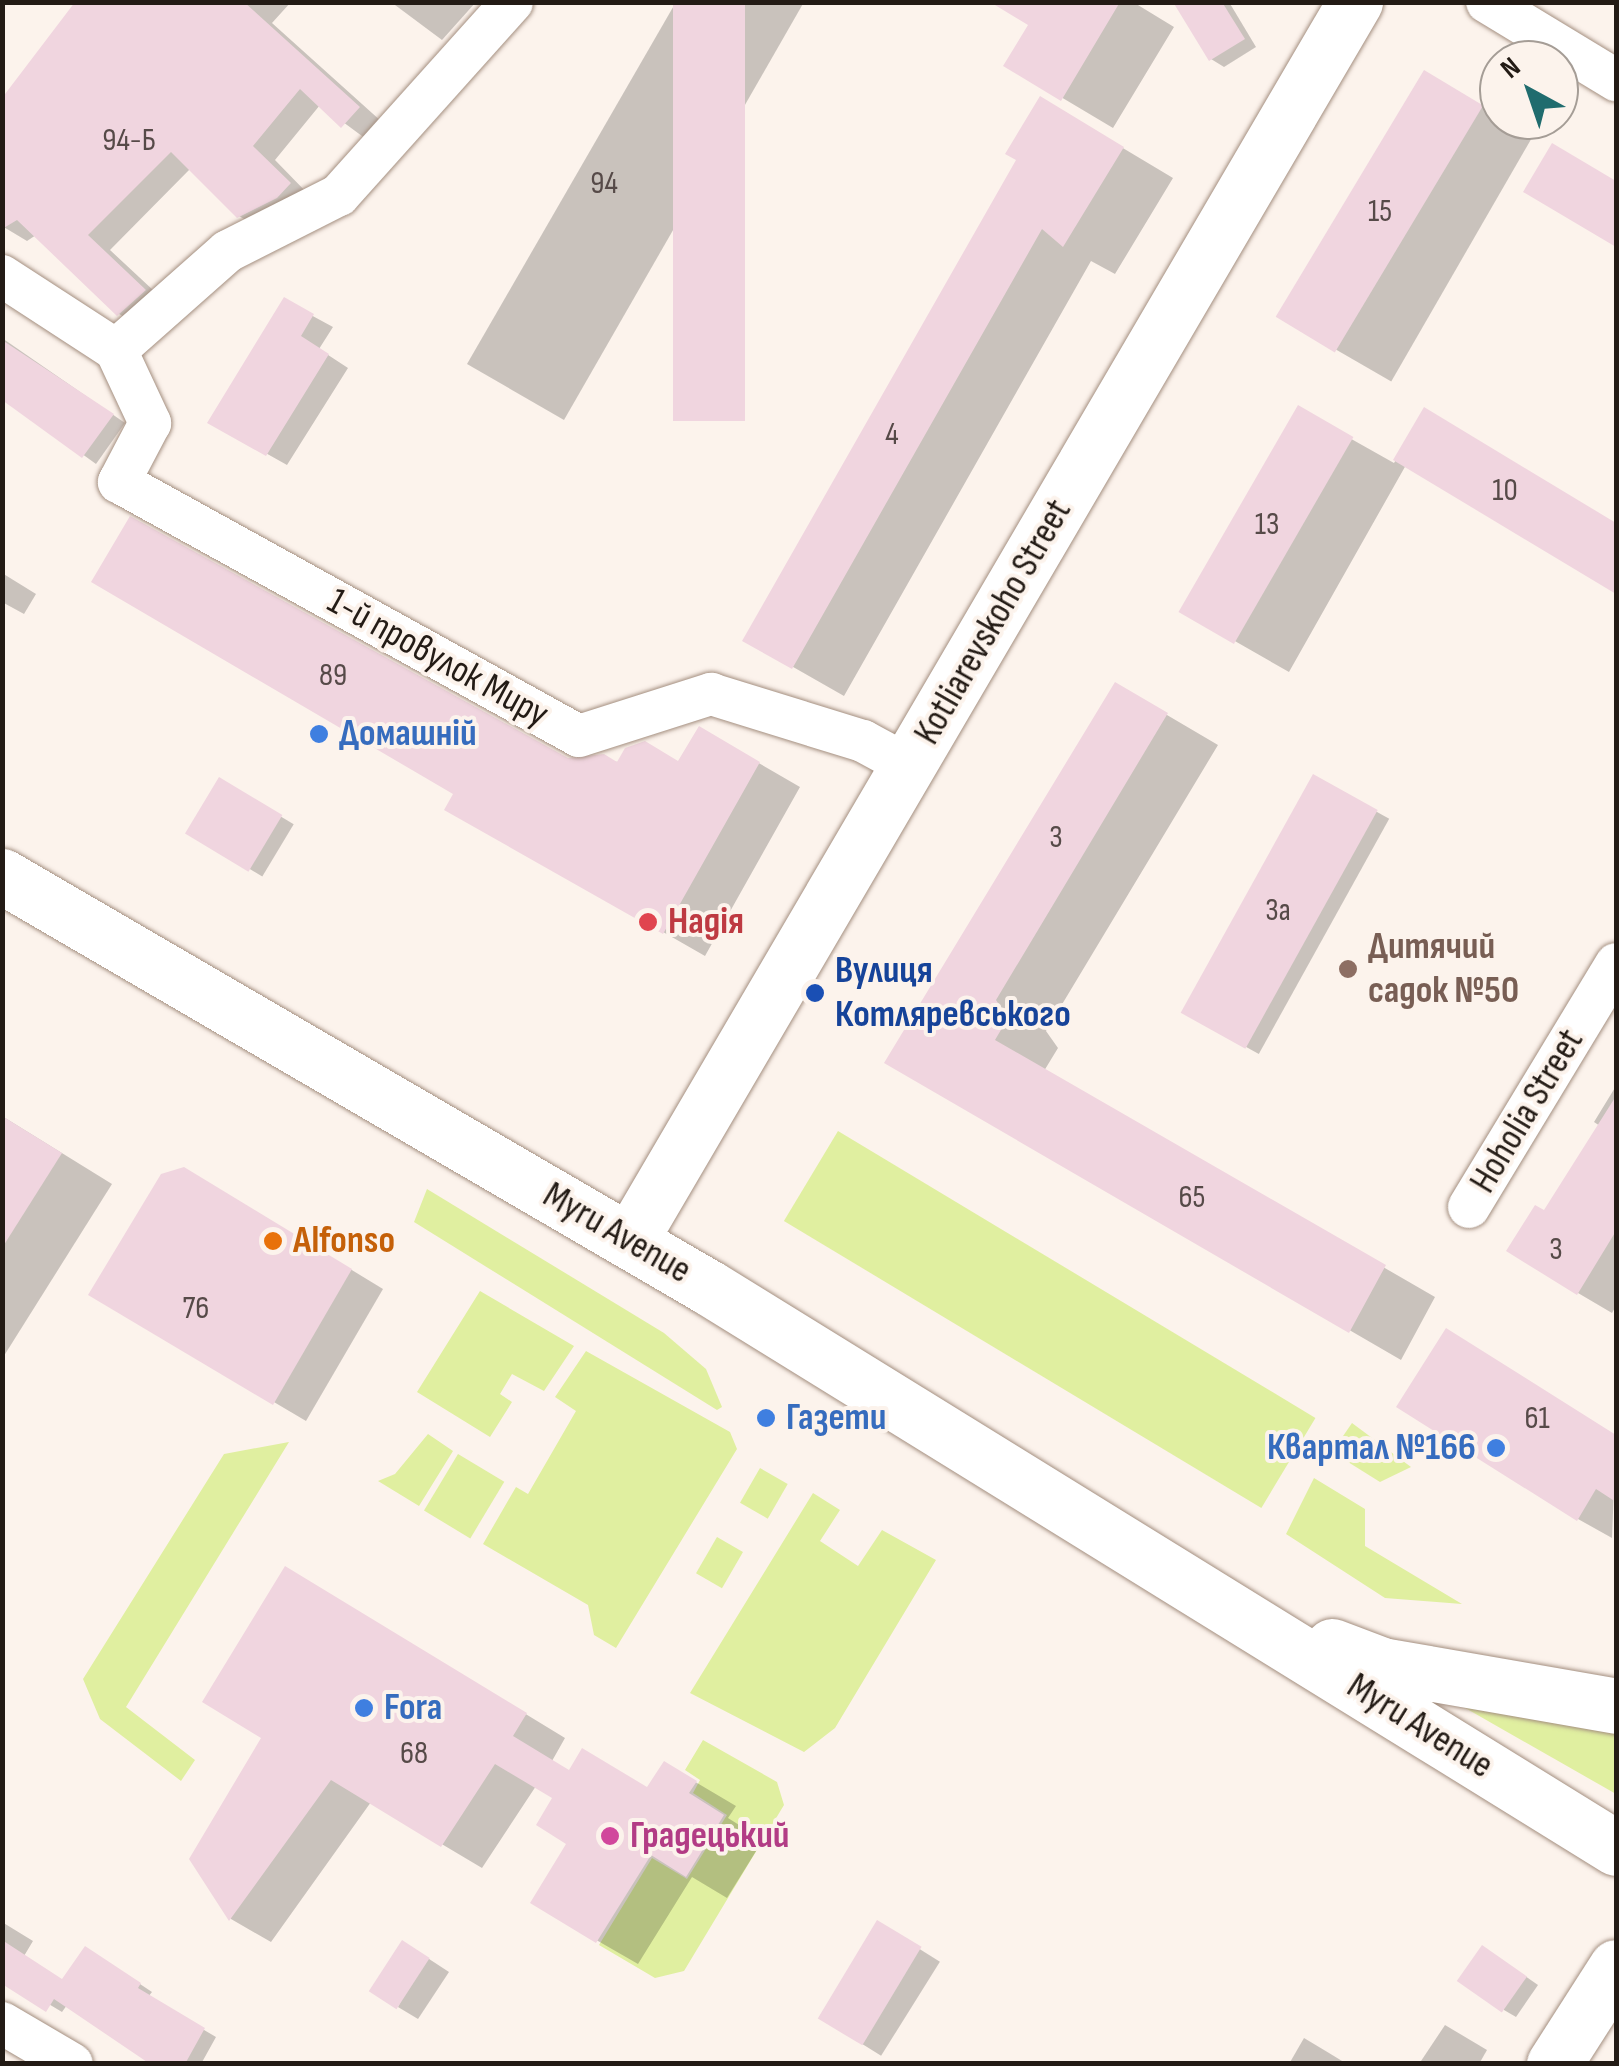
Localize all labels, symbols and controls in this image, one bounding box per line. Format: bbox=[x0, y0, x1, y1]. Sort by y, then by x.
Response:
north arrow bbox=[1479, 40, 1579, 140]
text: N bbox=[1494, 51, 1527, 86]
house number: 94-Б bbox=[102, 122, 156, 160]
house number: 94 bbox=[590, 165, 618, 203]
house number: 15 bbox=[1368, 193, 1392, 231]
house number: 4 bbox=[885, 416, 899, 454]
house number: 10 bbox=[1492, 472, 1518, 510]
street label: Kotliarevskoho Street bbox=[904, 492, 1082, 752]
house number: 13 bbox=[1255, 506, 1279, 544]
street label: 1-й провулок Миру bbox=[320, 579, 556, 737]
house number: 89 bbox=[319, 657, 347, 695]
place label: Домашній bbox=[339, 711, 477, 757]
marker: Домашній bbox=[308, 723, 330, 745]
house number: 3 bbox=[1049, 819, 1063, 857]
house number: 3а bbox=[1265, 892, 1291, 930]
place label: Надія bbox=[668, 899, 744, 945]
marker: Надія bbox=[637, 911, 659, 933]
place label: Дитячий садок №50 bbox=[1368, 924, 1519, 1014]
place label: Вулиця Котляревського bbox=[835, 948, 1071, 1038]
marker: Дитячий садок №50 bbox=[1337, 958, 1359, 980]
marker: Вулиця Котляревського bbox=[804, 982, 826, 1004]
street label: Hoholia Street bbox=[1460, 1021, 1594, 1201]
street label: Myru Avenue bbox=[535, 1173, 699, 1293]
house number: 65 bbox=[1179, 1179, 1205, 1217]
place label: Alfonso bbox=[293, 1218, 395, 1264]
marker: Alfonso bbox=[262, 1230, 284, 1252]
house number: 3 bbox=[1549, 1231, 1563, 1269]
house number: 76 bbox=[183, 1290, 209, 1328]
place label: Газети bbox=[786, 1395, 886, 1441]
house number: 61 bbox=[1524, 1400, 1550, 1438]
marker: Газети bbox=[755, 1407, 777, 1429]
place label: Квартал №166 bbox=[1267, 1425, 1476, 1471]
marker: Квартал №166 bbox=[1485, 1437, 1507, 1459]
street label: Myru Avenue bbox=[1339, 1663, 1501, 1789]
place label: Fora bbox=[384, 1685, 442, 1731]
marker: Fora bbox=[353, 1697, 375, 1719]
house number: 68 bbox=[400, 1735, 428, 1773]
place label: Градецький bbox=[630, 1813, 789, 1859]
marker: Градецький bbox=[599, 1825, 621, 1847]

